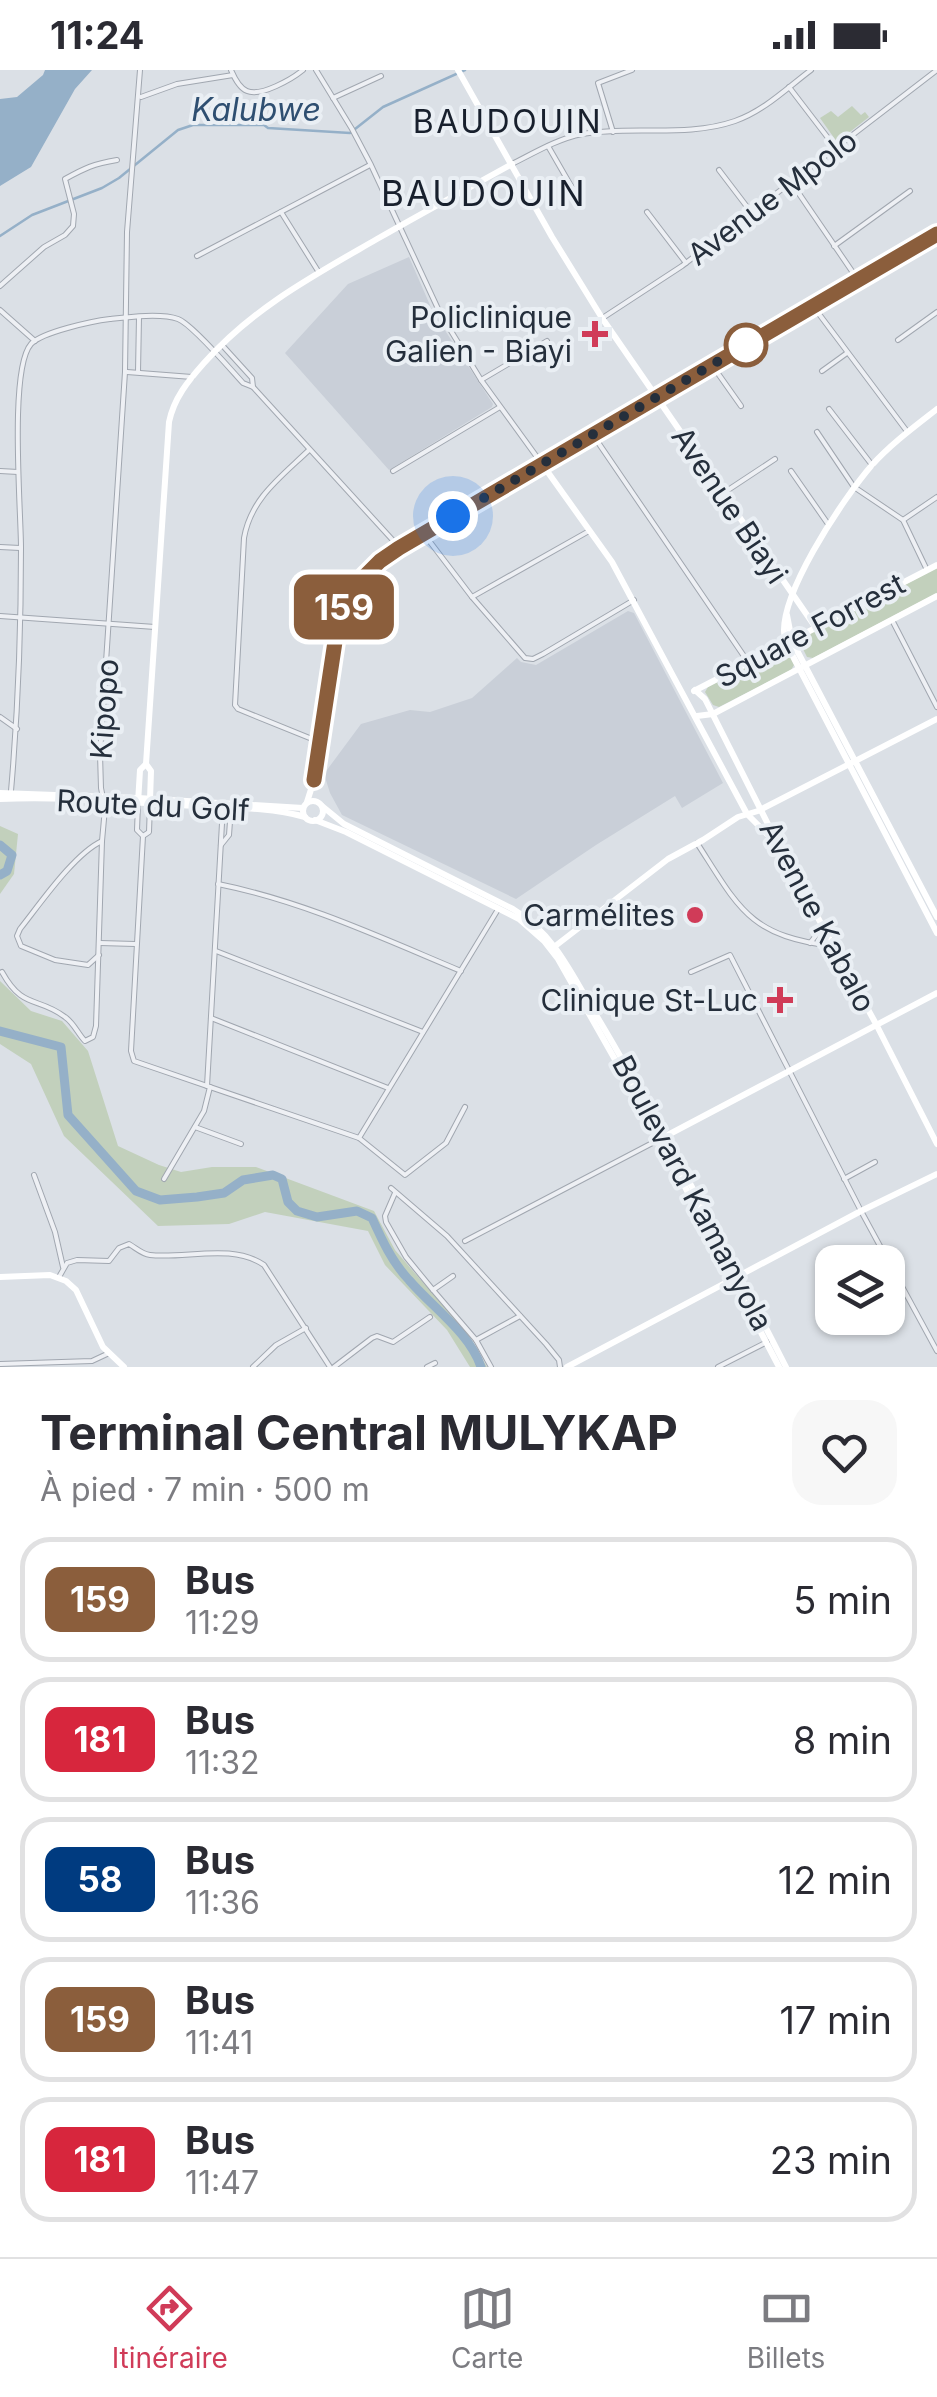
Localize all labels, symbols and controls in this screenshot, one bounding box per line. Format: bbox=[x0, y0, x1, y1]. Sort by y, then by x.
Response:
text: 11:24 bbox=[50, 12, 145, 58]
water label: Kalubwe bbox=[191, 90, 321, 129]
district label: BAUDOUIN bbox=[413, 102, 603, 141]
street label: Avenue Mpolo bbox=[680, 122, 864, 272]
district label: BAUDOUIN bbox=[381, 172, 587, 214]
place label: Policlinique Galien - Biayi bbox=[385, 299, 572, 369]
marker: Policlinique Galien - Biayi bbox=[582, 321, 608, 347]
unlabelled marker bbox=[725, 324, 767, 366]
street label: Avenue Biayi bbox=[664, 420, 796, 590]
your location bbox=[428, 491, 478, 541]
street label: Square Forrest bbox=[709, 565, 911, 695]
line badge: 159 bbox=[286, 574, 402, 640]
text: 159 bbox=[314, 586, 374, 628]
street label: Kipopo bbox=[83, 658, 125, 760]
street label: Route du Golf bbox=[56, 782, 250, 828]
street label: Avenue Kabalo bbox=[752, 814, 884, 1018]
place label: Carmélites bbox=[523, 897, 675, 933]
marker: Carmélites bbox=[684, 904, 706, 926]
place label: Clinique St-Luc bbox=[540, 982, 758, 1018]
marker: Clinique St-Luc bbox=[767, 987, 793, 1013]
street label: Boulevard Kamanyola bbox=[605, 1049, 781, 1337]
map controls bbox=[815, 1245, 905, 1335]
button: layers bbox=[815, 1245, 905, 1335]
button: heart bbox=[792, 1400, 897, 1505]
text: Terminal Central MULYKAP bbox=[40, 1403, 678, 1462]
text: À pied · 7 min · 500 m bbox=[40, 1470, 370, 1509]
text: Bus bbox=[185, 1557, 255, 1603]
text: 5 min bbox=[793, 1577, 892, 1623]
text: 159 bbox=[70, 1578, 130, 1620]
text: 11:29 bbox=[185, 1603, 260, 1642]
text: Bus bbox=[185, 1697, 255, 1743]
text: 8 min bbox=[793, 1717, 892, 1763]
text: 181 bbox=[74, 1718, 126, 1760]
text: 11:32 bbox=[185, 1743, 260, 1782]
text: Bus bbox=[185, 1837, 255, 1883]
text: 12 min bbox=[778, 1857, 892, 1903]
text: 58 bbox=[77, 1858, 123, 1900]
text: 11:36 bbox=[185, 1883, 260, 1922]
text: Bus bbox=[185, 1977, 255, 2023]
text: 17 min bbox=[779, 1997, 892, 2043]
text: 159 bbox=[70, 1998, 130, 2040]
text: 11:41 bbox=[185, 2023, 253, 2062]
text: Bus bbox=[185, 2117, 255, 2163]
text: 23 min bbox=[770, 2137, 892, 2183]
text: 181 bbox=[74, 2138, 126, 2180]
text: 11:47 bbox=[185, 2163, 259, 2202]
tab: Itinéraire bbox=[112, 2281, 228, 2375]
tab: Carte bbox=[451, 2281, 523, 2375]
tab: Billets bbox=[747, 2281, 825, 2375]

